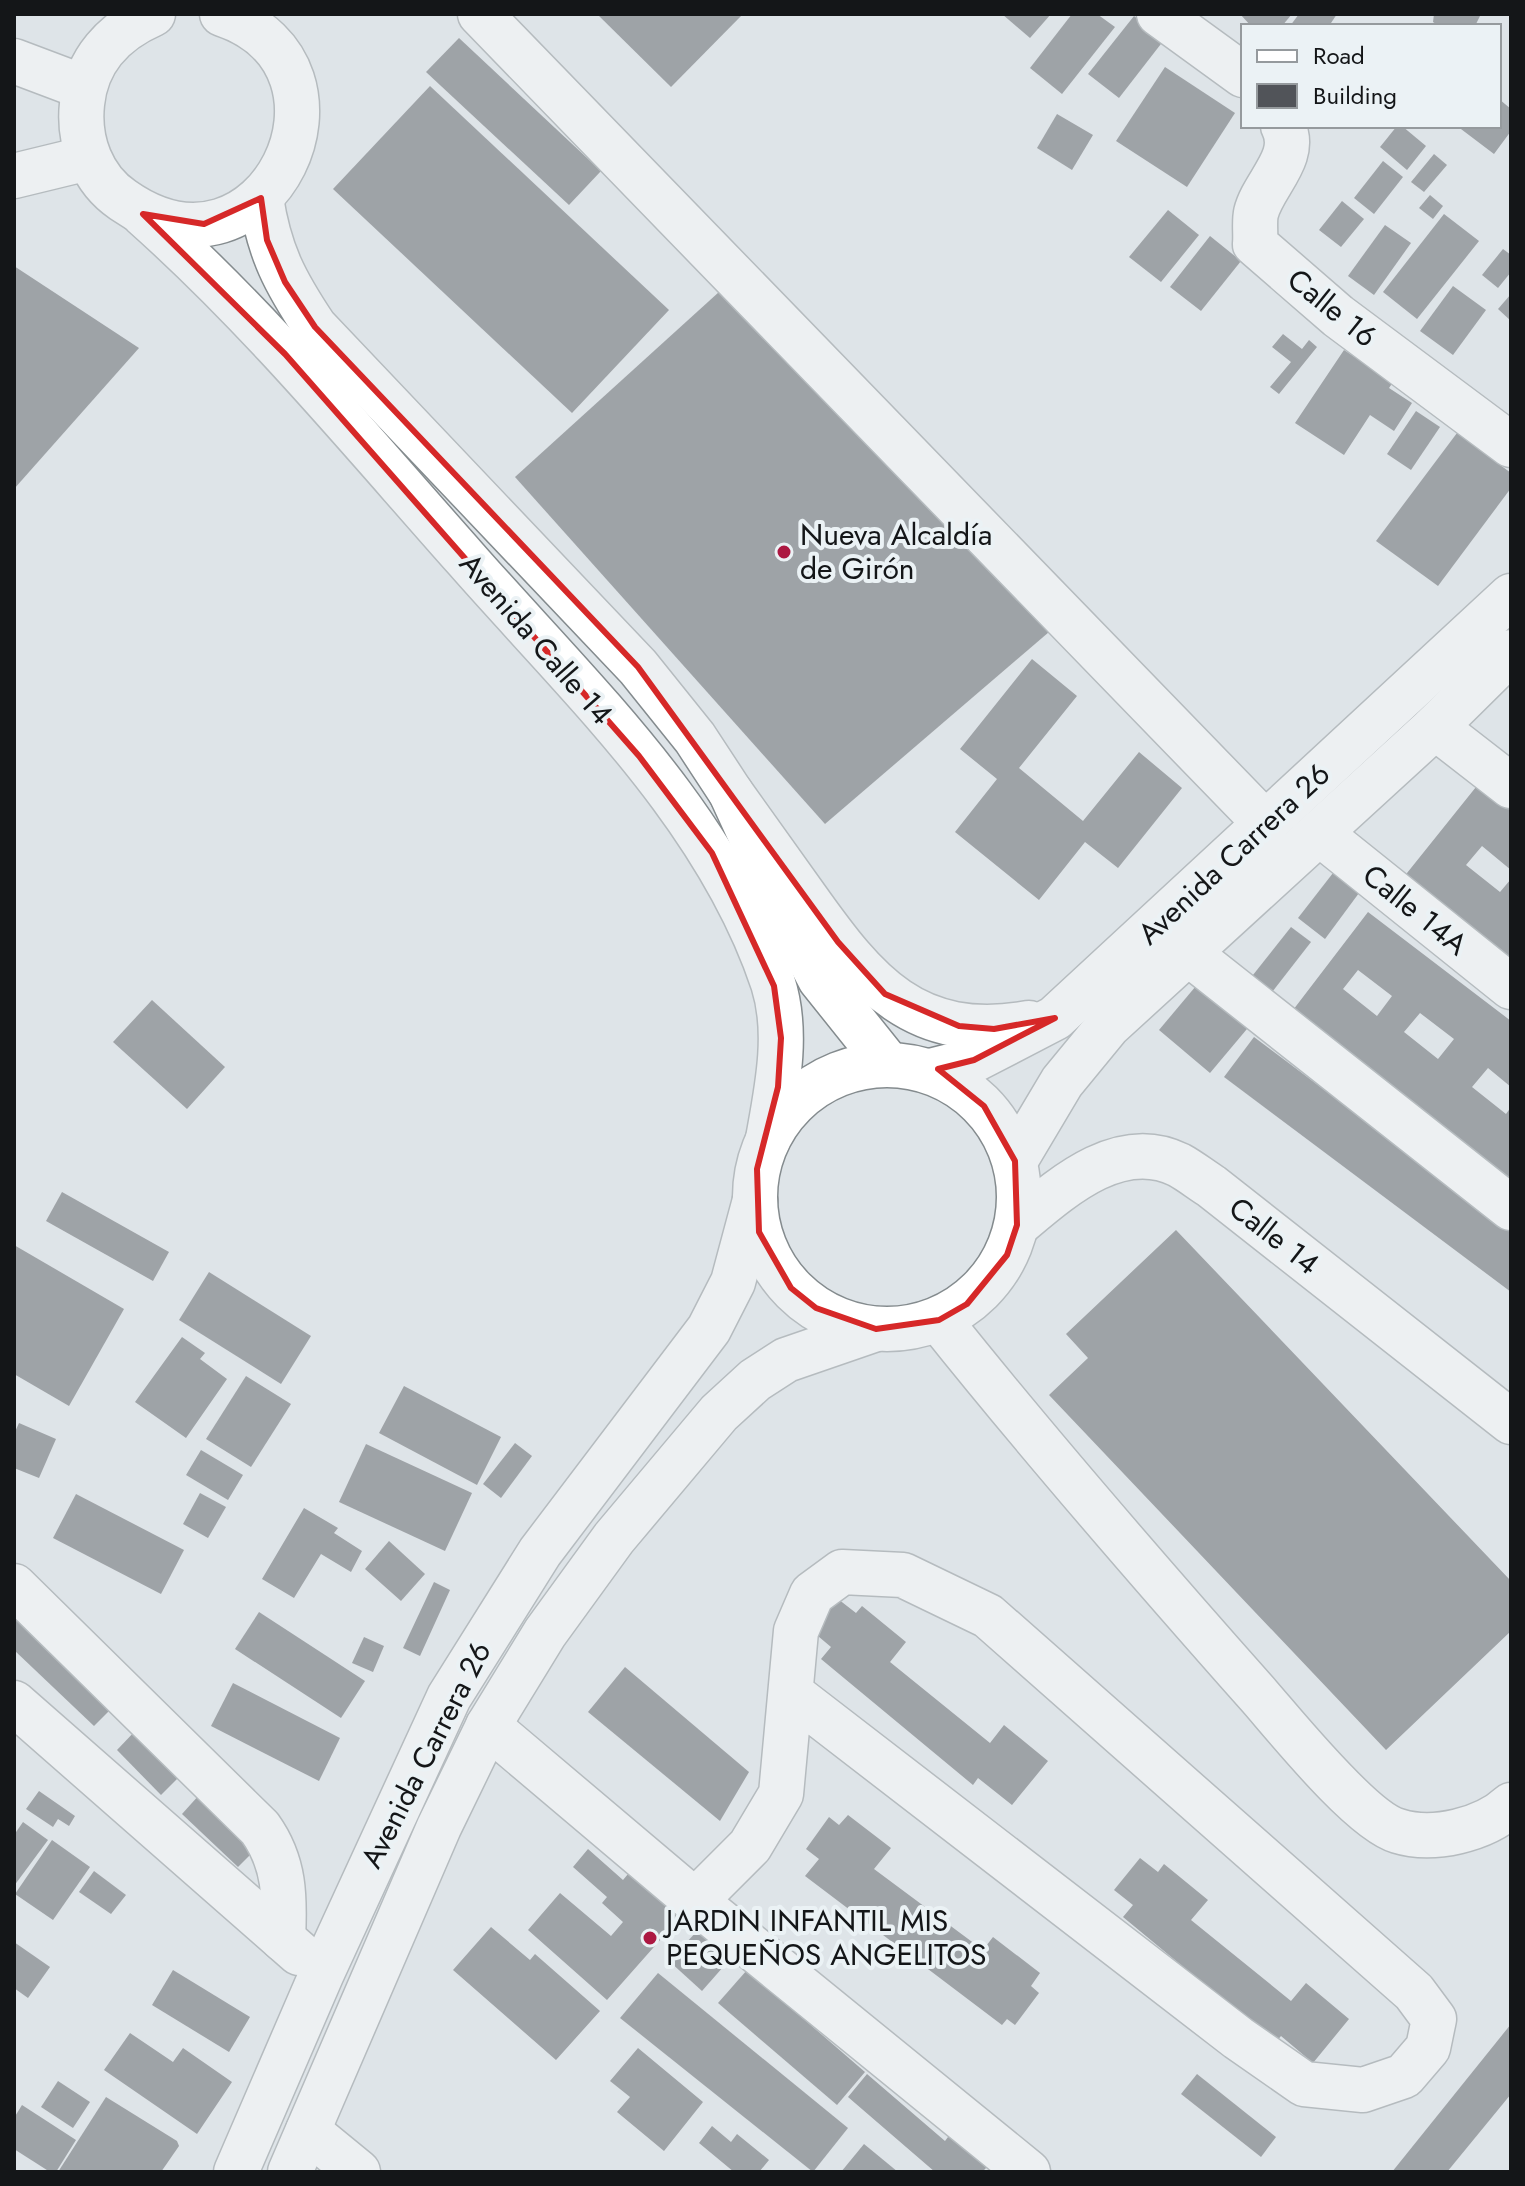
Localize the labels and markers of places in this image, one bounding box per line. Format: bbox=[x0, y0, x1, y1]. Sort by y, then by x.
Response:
place label: Nueva Alcaldía de Girón bbox=[800, 513, 992, 590]
marker: Nueva Alcaldía de Girón bbox=[775, 543, 793, 561]
place label: JARDIN INFANTIL MIS PEQUEÑOS ANGELITOS bbox=[662, 1899, 987, 1976]
marker: JARDIN INFANTIL MIS PEQUEÑOS ANGELITOS bbox=[641, 1929, 659, 1947]

